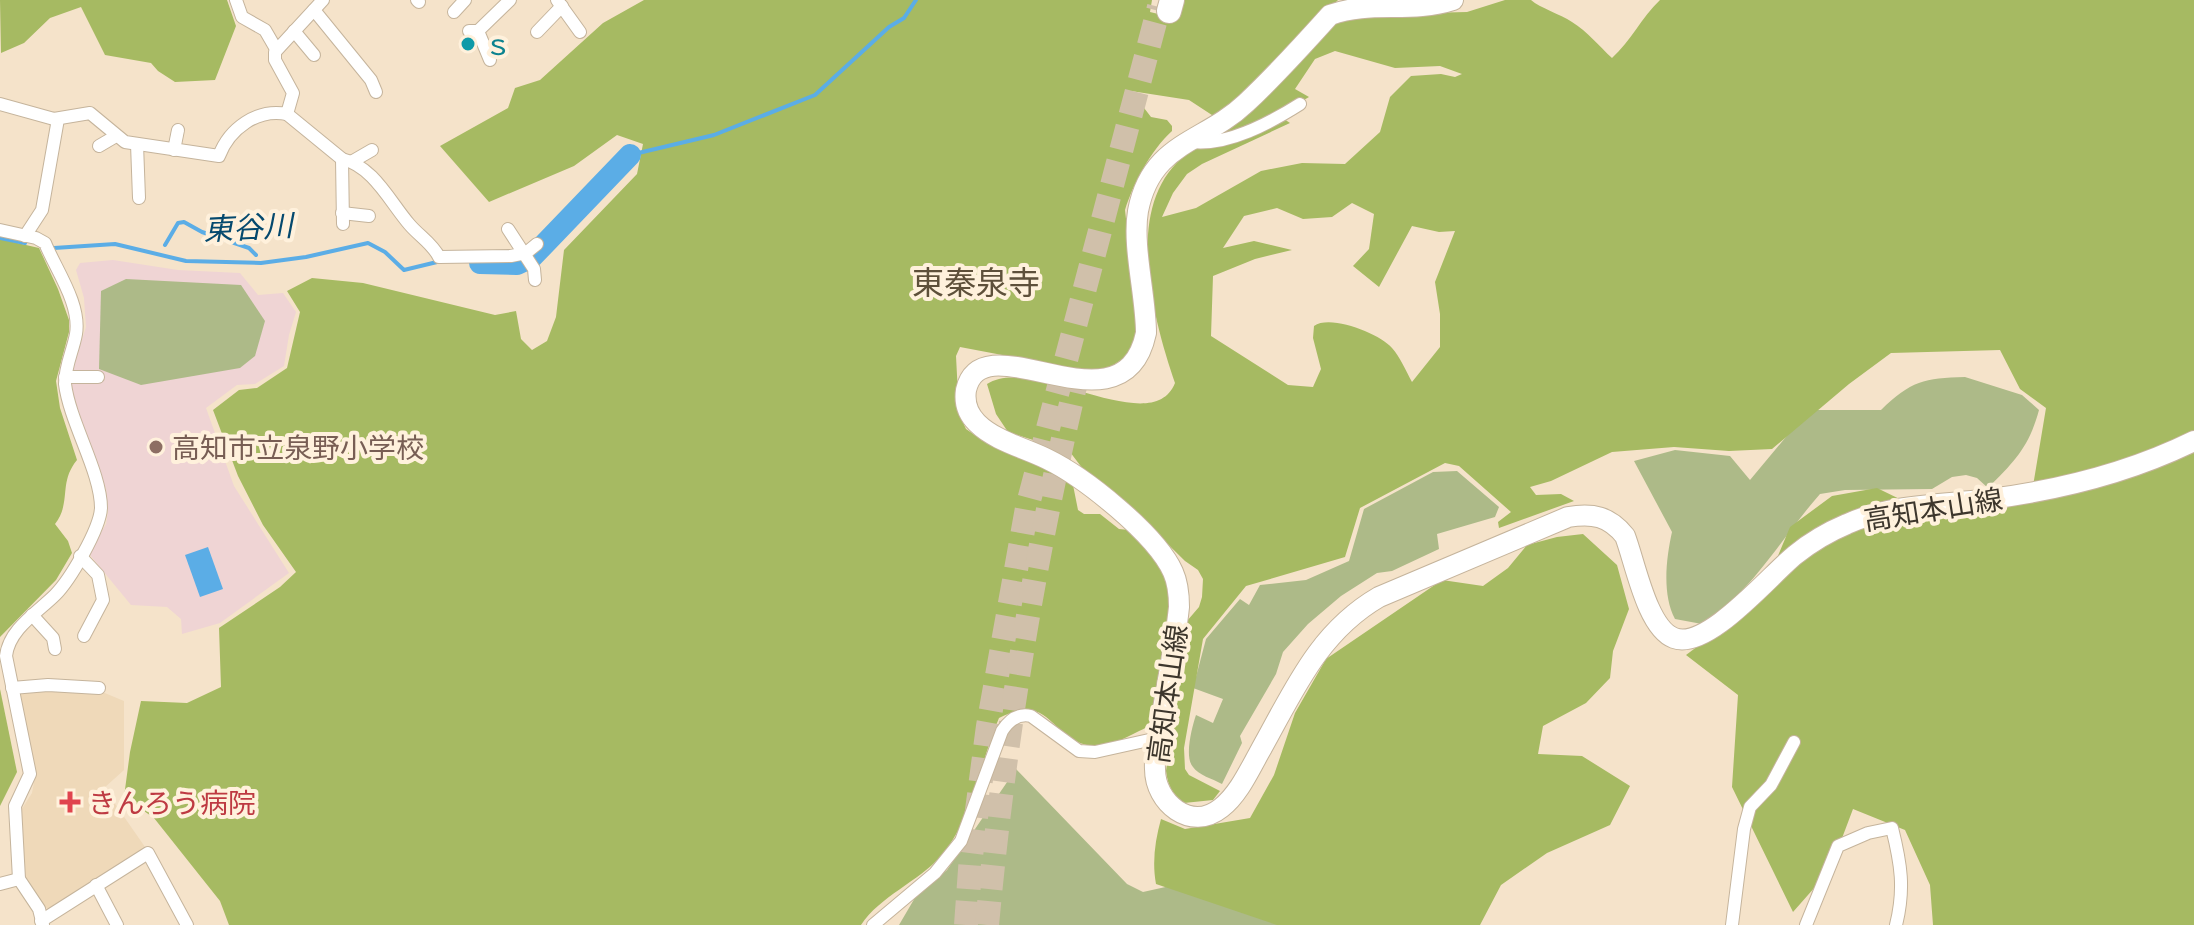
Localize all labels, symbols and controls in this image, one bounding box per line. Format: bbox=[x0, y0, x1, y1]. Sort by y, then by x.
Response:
place label: ｓ bbox=[484, 28, 512, 61]
marker: ｓ bbox=[459, 35, 477, 53]
water label: 東谷川 bbox=[202, 207, 297, 247]
district label: 東秦泉寺 bbox=[912, 264, 1040, 301]
place label: 高知市立泉野小学校 bbox=[172, 431, 424, 464]
marker: 高知市立泉野小学校 bbox=[147, 438, 165, 456]
street label: 高知本山線 bbox=[1861, 482, 2005, 536]
street label: 高知本山線 bbox=[1141, 622, 1193, 766]
place label: きんろう病院 bbox=[88, 786, 256, 819]
marker: きんろう病院 bbox=[59, 791, 81, 813]

